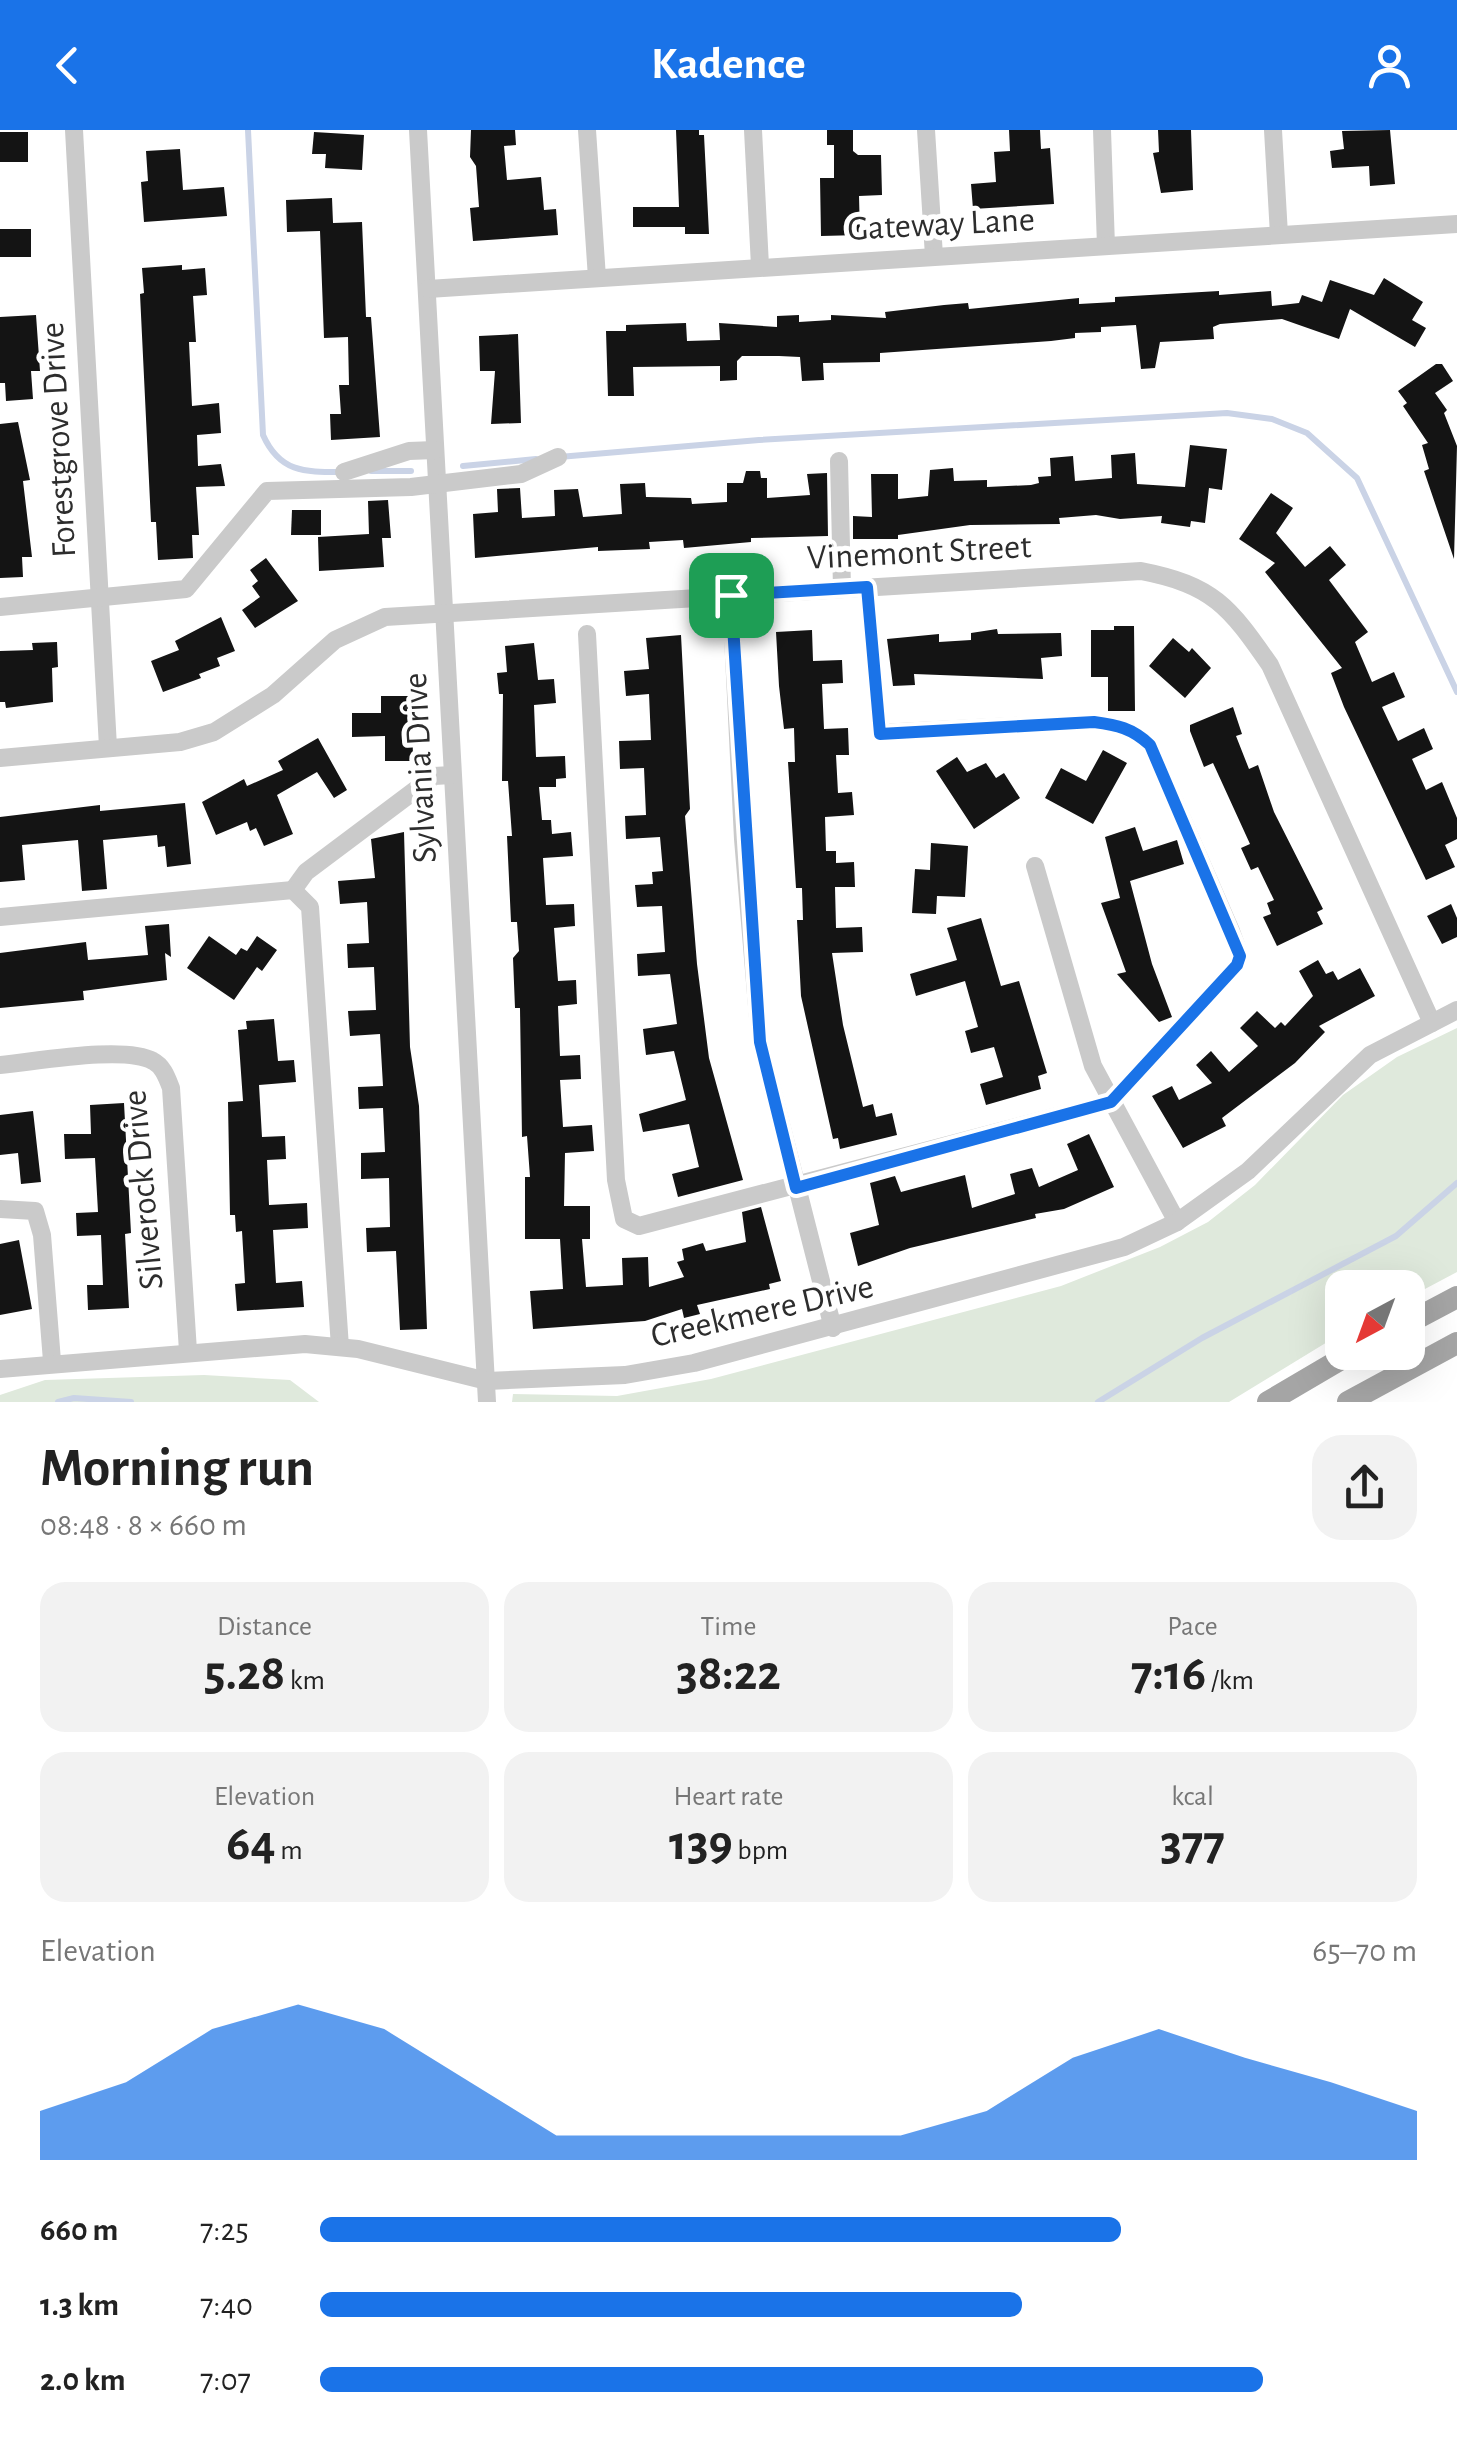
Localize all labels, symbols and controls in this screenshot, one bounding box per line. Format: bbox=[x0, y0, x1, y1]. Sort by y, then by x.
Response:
icon: back bbox=[40, 38, 95, 93]
icon: person bbox=[1362, 38, 1417, 93]
text: Kadence bbox=[651, 42, 806, 87]
street label: Gateway Lane bbox=[846, 202, 1036, 247]
street label: Forestgrove Drive bbox=[35, 321, 82, 558]
street label: Vinemont Street bbox=[806, 529, 1032, 576]
pin bbox=[689, 553, 774, 638]
icon: arrive bbox=[704, 568, 759, 623]
street label: Sylvania Drive bbox=[398, 672, 443, 864]
street label: Silverock Drive bbox=[117, 1088, 170, 1291]
street label: Creekmere Drive bbox=[648, 1269, 877, 1354]
north arrow bbox=[1325, 1270, 1425, 1370]
map controls bbox=[1325, 1270, 1425, 1370]
button: share bbox=[1312, 1435, 1417, 1540]
text: Morning run bbox=[40, 1441, 314, 1496]
text: 08:48 · 8 × 660 m bbox=[40, 1509, 247, 1541]
text: Distance bbox=[217, 1613, 312, 1641]
text: Time bbox=[701, 1613, 756, 1641]
text: Pace bbox=[1167, 1613, 1218, 1641]
text: 5.28 bbox=[204, 1649, 285, 1699]
text: 38:22 bbox=[676, 1649, 781, 1699]
text: 7:16 bbox=[1131, 1649, 1206, 1699]
text: km bbox=[285, 1667, 325, 1695]
text: /km bbox=[1206, 1667, 1254, 1695]
text: Elevation bbox=[214, 1783, 315, 1811]
text: Heart rate bbox=[674, 1783, 783, 1811]
text: kcal bbox=[1171, 1783, 1214, 1811]
text: 64 bbox=[226, 1819, 276, 1869]
text: 139 bbox=[669, 1819, 733, 1869]
text: 377 bbox=[1160, 1819, 1225, 1869]
text: m bbox=[276, 1837, 303, 1865]
text: bpm bbox=[733, 1837, 788, 1865]
text: Elevation bbox=[40, 1935, 156, 1967]
text: 65–70 m bbox=[1312, 1935, 1417, 1967]
text: 660 m bbox=[40, 2214, 118, 2246]
text: 7:25 bbox=[200, 2214, 249, 2246]
text: 1.3 km bbox=[40, 2289, 119, 2321]
text: 7:40 bbox=[200, 2289, 253, 2321]
text: 2.0 km bbox=[40, 2364, 126, 2396]
text: 7:07 bbox=[200, 2364, 251, 2396]

